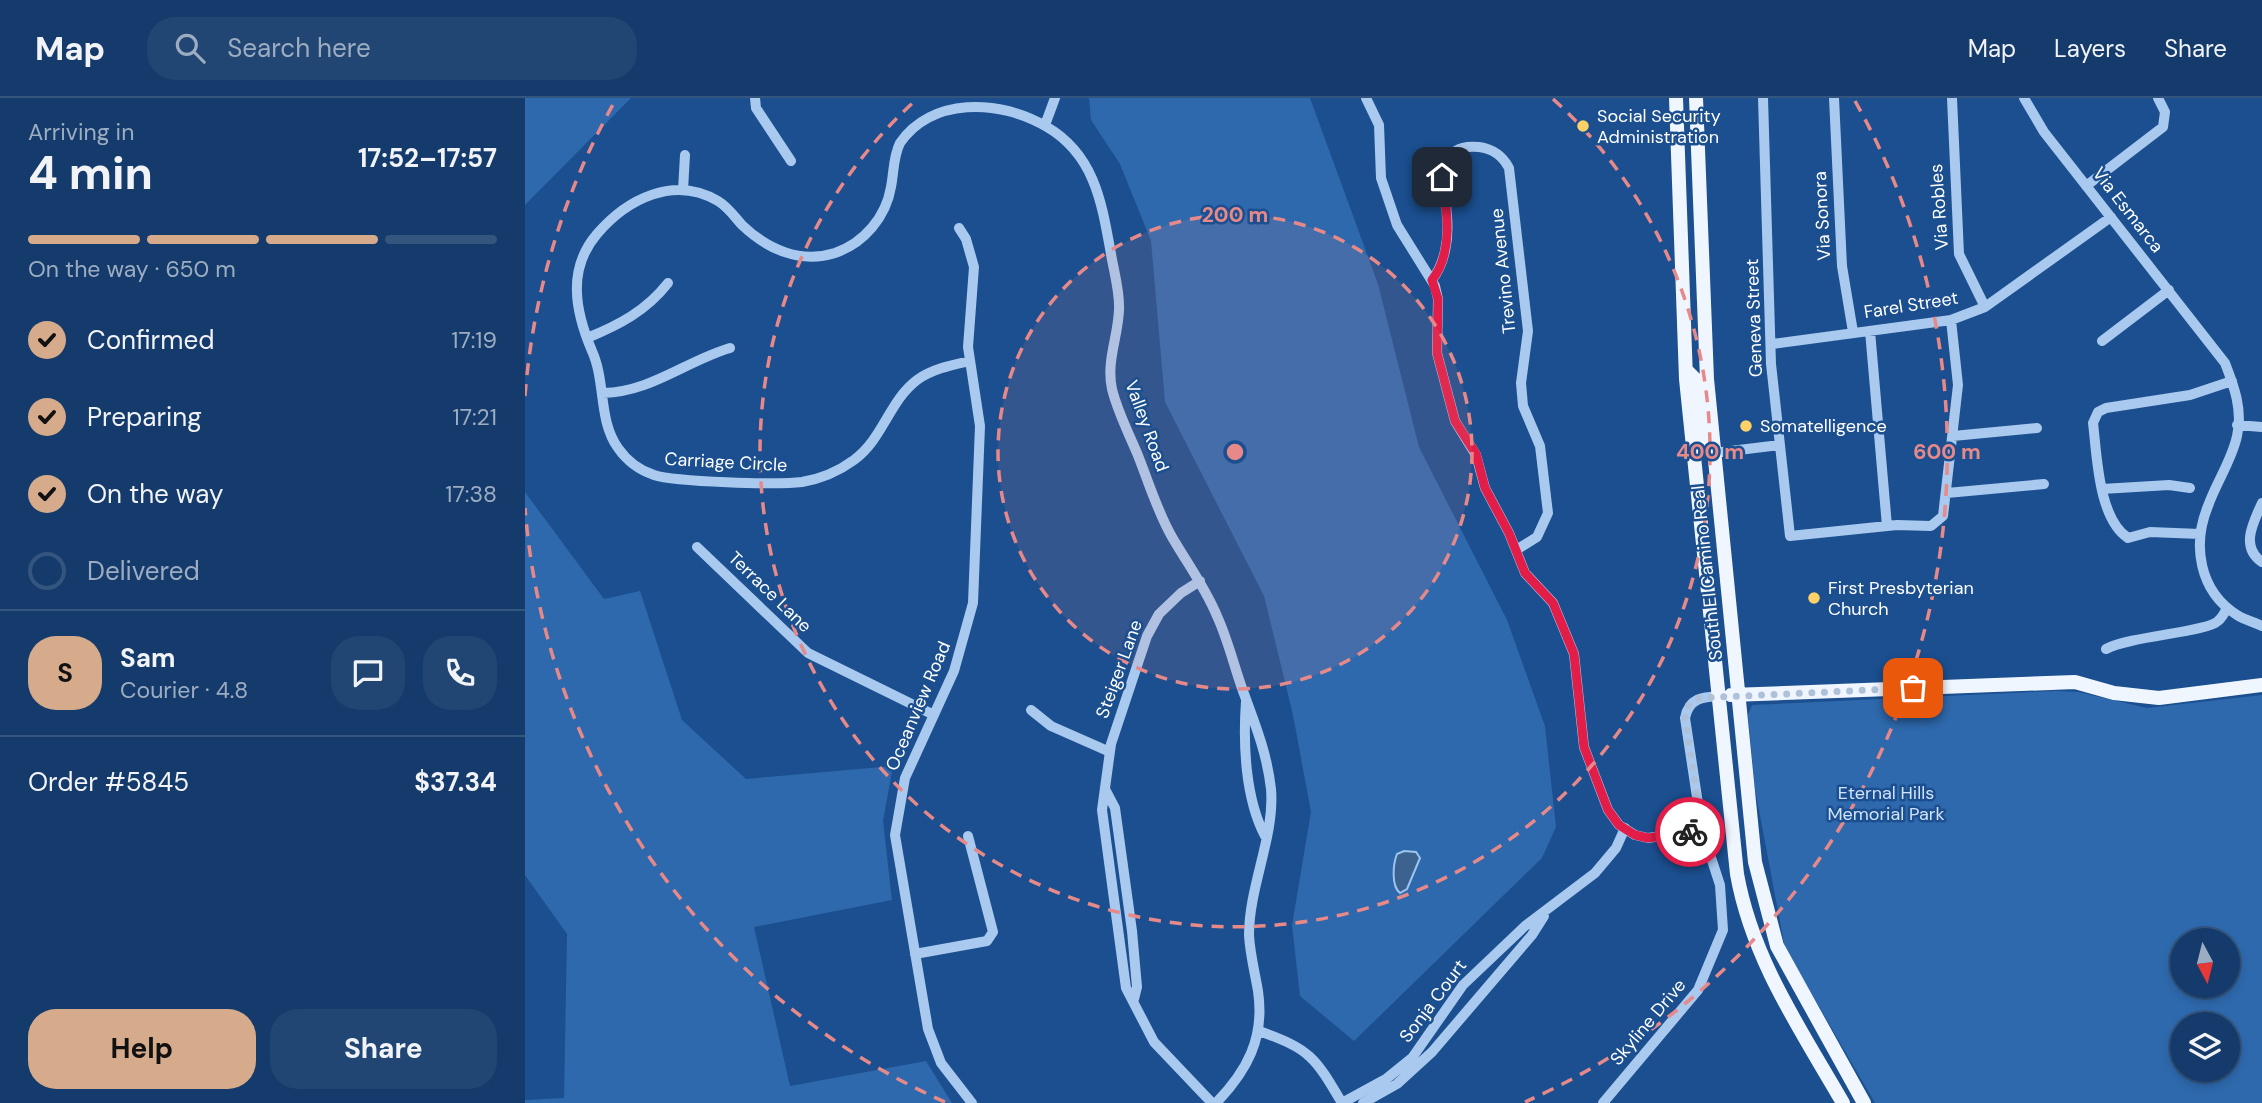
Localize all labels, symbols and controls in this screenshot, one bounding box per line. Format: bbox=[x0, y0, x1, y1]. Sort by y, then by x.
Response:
search box bbox=[147, 17, 637, 80]
text: Map bbox=[35, 27, 105, 70]
icon: search bbox=[171, 29, 209, 67]
text: Search here bbox=[227, 31, 371, 65]
text: Map bbox=[1968, 33, 2016, 64]
text: Layers bbox=[2054, 33, 2126, 64]
text: Share bbox=[2164, 33, 2227, 64]
place label: Social Security Administration bbox=[1597, 104, 1721, 149]
text: Arriving in bbox=[28, 117, 134, 147]
marker: Social Security Administration bbox=[1575, 118, 1591, 134]
text: 17:52–17:57 bbox=[358, 141, 497, 175]
text: 4 min bbox=[28, 143, 153, 203]
pin bbox=[1412, 147, 1472, 207]
icon: home bbox=[1423, 158, 1461, 196]
street label: Via Esmarca bbox=[2087, 162, 2169, 258]
street label: Via Robles bbox=[1924, 163, 1954, 251]
street label: Via Sonora bbox=[1808, 171, 1836, 261]
text: 200 m bbox=[1202, 201, 1268, 229]
street label: Trevino Avenue bbox=[1484, 207, 1522, 335]
text: On the way · 650 m bbox=[28, 254, 236, 284]
street label: Geneva Street bbox=[1740, 258, 1768, 378]
street label: Farel Street bbox=[1862, 286, 1960, 324]
icon: check bbox=[28, 321, 66, 359]
text: Confirmed bbox=[87, 323, 214, 357]
text: 17:19 bbox=[451, 325, 497, 355]
street label: Valley Road bbox=[1119, 377, 1175, 475]
icon: check bbox=[28, 398, 66, 436]
text: Preparing bbox=[87, 400, 202, 434]
text: 17:21 bbox=[452, 402, 497, 432]
place label: Somatelligence bbox=[1760, 414, 1887, 438]
marker: Somatelligence bbox=[1738, 418, 1754, 434]
text: 400 m bbox=[1676, 438, 1744, 466]
text: 600 m bbox=[1913, 438, 1981, 466]
centre of rings bbox=[1223, 440, 1247, 464]
street label: Carriage Circle bbox=[664, 447, 788, 477]
icon: check bbox=[28, 475, 66, 513]
text: On the way bbox=[87, 477, 223, 511]
text: 17:38 bbox=[445, 479, 497, 509]
street label: South El Camino Real bbox=[1686, 484, 1728, 662]
street label: Terrace Lane bbox=[723, 546, 817, 638]
text: Delivered bbox=[87, 554, 200, 588]
place label: First Presbyterian Church bbox=[1828, 576, 1974, 621]
marker: First Presbyterian Church bbox=[1806, 590, 1822, 606]
street label: Steiger Lane bbox=[1090, 617, 1148, 721]
button: chat bbox=[331, 636, 405, 710]
button: phone bbox=[423, 636, 497, 710]
street label: Oceanview Road bbox=[880, 638, 956, 774]
text: Sam bbox=[120, 641, 175, 675]
text: S bbox=[57, 656, 73, 690]
pin bbox=[1883, 658, 1943, 718]
icon: bag bbox=[1894, 669, 1932, 707]
text: Courier · 4.8 bbox=[120, 675, 248, 705]
text: Order #5845 bbox=[28, 765, 189, 799]
text: $37.34 bbox=[414, 765, 497, 799]
park label: Eternal Hills Memorial Park bbox=[1827, 781, 1945, 826]
courier bbox=[1655, 797, 1725, 867]
icon: bike bbox=[1671, 813, 1709, 851]
north arrow bbox=[2170, 928, 2240, 998]
map controls bbox=[2170, 928, 2240, 1082]
street label: Sonja Court bbox=[1394, 955, 1472, 1047]
street label: Skyline Drive bbox=[1605, 974, 1691, 1070]
button: Help bbox=[28, 1009, 256, 1089]
button: Share bbox=[270, 1009, 497, 1089]
button: layers bbox=[2170, 1012, 2240, 1082]

